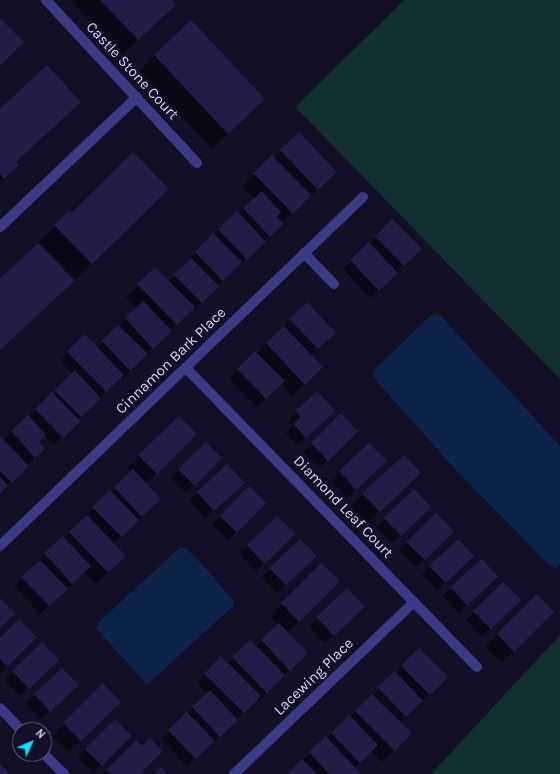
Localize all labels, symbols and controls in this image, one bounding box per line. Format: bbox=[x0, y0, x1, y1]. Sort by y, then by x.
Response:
street label: Castle Stone Court bbox=[82, 18, 182, 124]
street label: Cinnamon Bark Place bbox=[112, 304, 230, 418]
street label: Diamond Leaf Court bbox=[289, 452, 397, 562]
street label: Lacewing Place bbox=[271, 635, 357, 719]
north arrow bbox=[12, 722, 52, 762]
text: N bbox=[33, 727, 48, 741]

